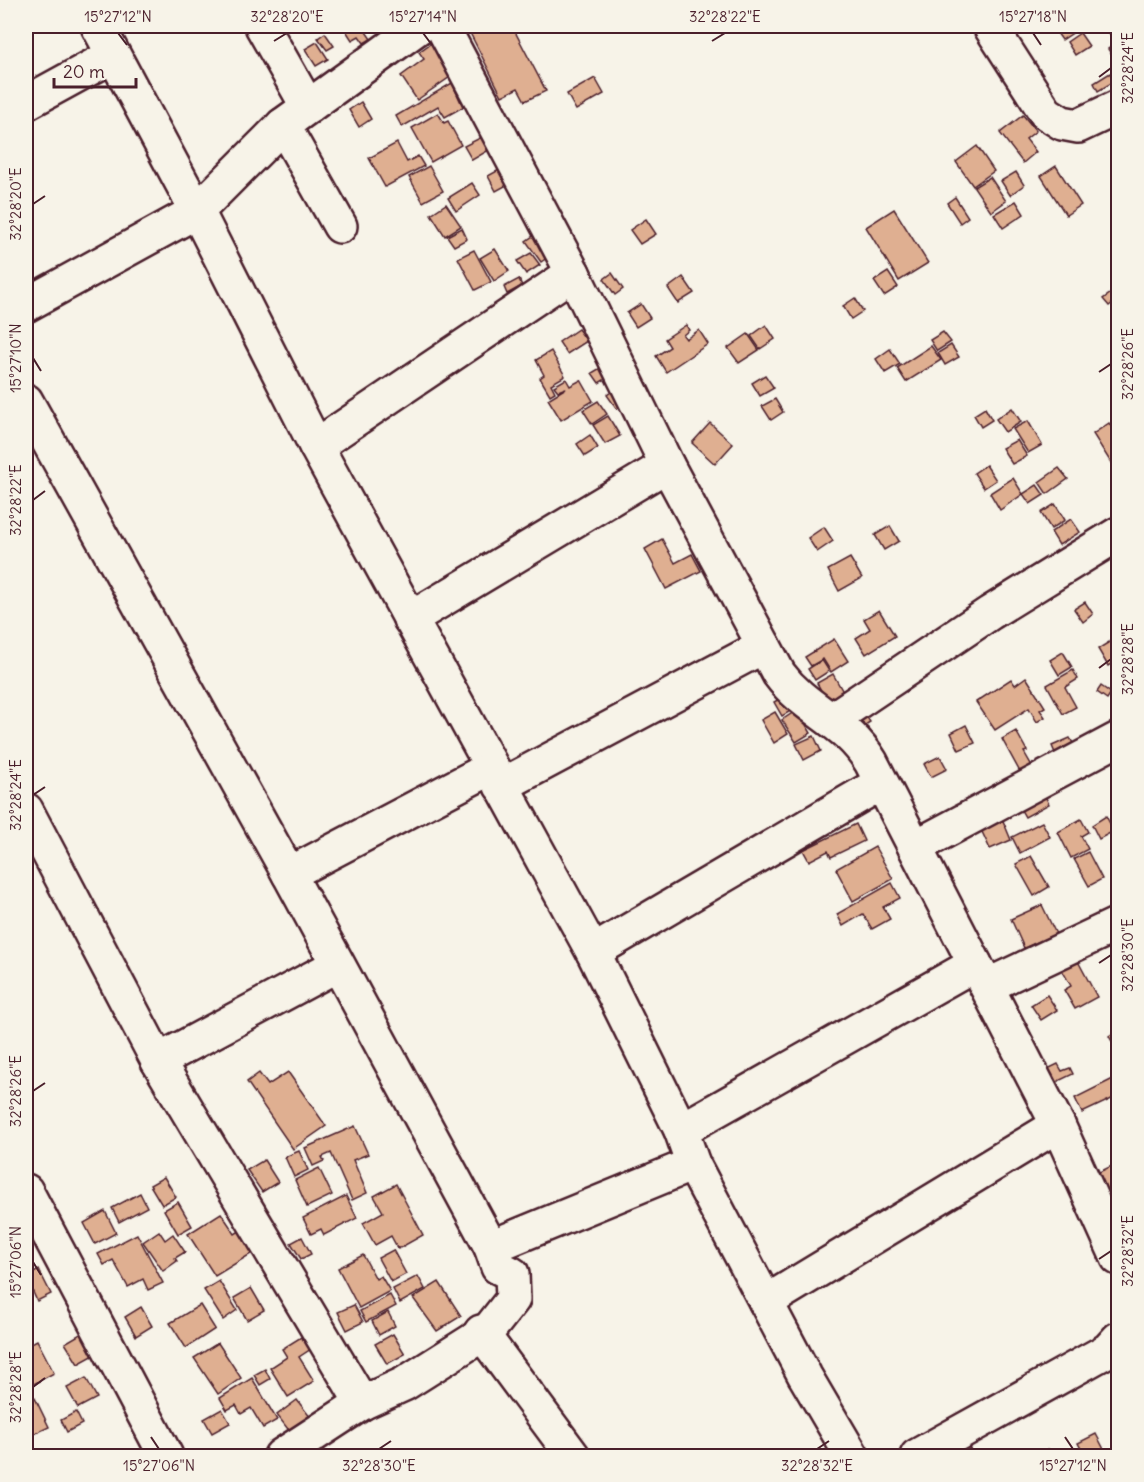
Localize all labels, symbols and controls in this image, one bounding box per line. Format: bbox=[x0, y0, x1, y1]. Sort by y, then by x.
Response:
text: 15°27'12"N bbox=[84, 7, 152, 26]
text: 32°28'20"E bbox=[250, 7, 324, 26]
text: 15°27'14"N bbox=[389, 7, 457, 26]
text: 32°28'22"E bbox=[689, 7, 761, 26]
text: 15°27'18"N bbox=[999, 7, 1067, 26]
text: 32°28'24"E bbox=[1118, 32, 1137, 104]
scale bar bbox=[54, 51, 136, 89]
text: 20 m bbox=[63, 60, 105, 83]
text: 32°28'20"E bbox=[6, 167, 25, 241]
text: 15°27'10"N bbox=[6, 323, 25, 393]
text: 32°28'26"E bbox=[1118, 328, 1137, 400]
text: 32°28'22"E bbox=[6, 464, 25, 536]
text: 32°28'28"E bbox=[1118, 623, 1137, 695]
text: 32°28'24"E bbox=[6, 759, 25, 831]
text: 32°28'30"E bbox=[1118, 918, 1137, 992]
text: 32°28'26"E bbox=[6, 1055, 25, 1127]
text: 32°28'32"E bbox=[1118, 1215, 1137, 1287]
text: 15°27'06"N bbox=[6, 1226, 25, 1298]
text: 32°28'28"E bbox=[6, 1351, 25, 1423]
text: 15°27'06"N bbox=[123, 1456, 195, 1475]
text: 32°28'30"E bbox=[342, 1456, 416, 1475]
text: 32°28'32"E bbox=[781, 1456, 853, 1475]
text: 15°27'12"N bbox=[1039, 1456, 1107, 1475]

